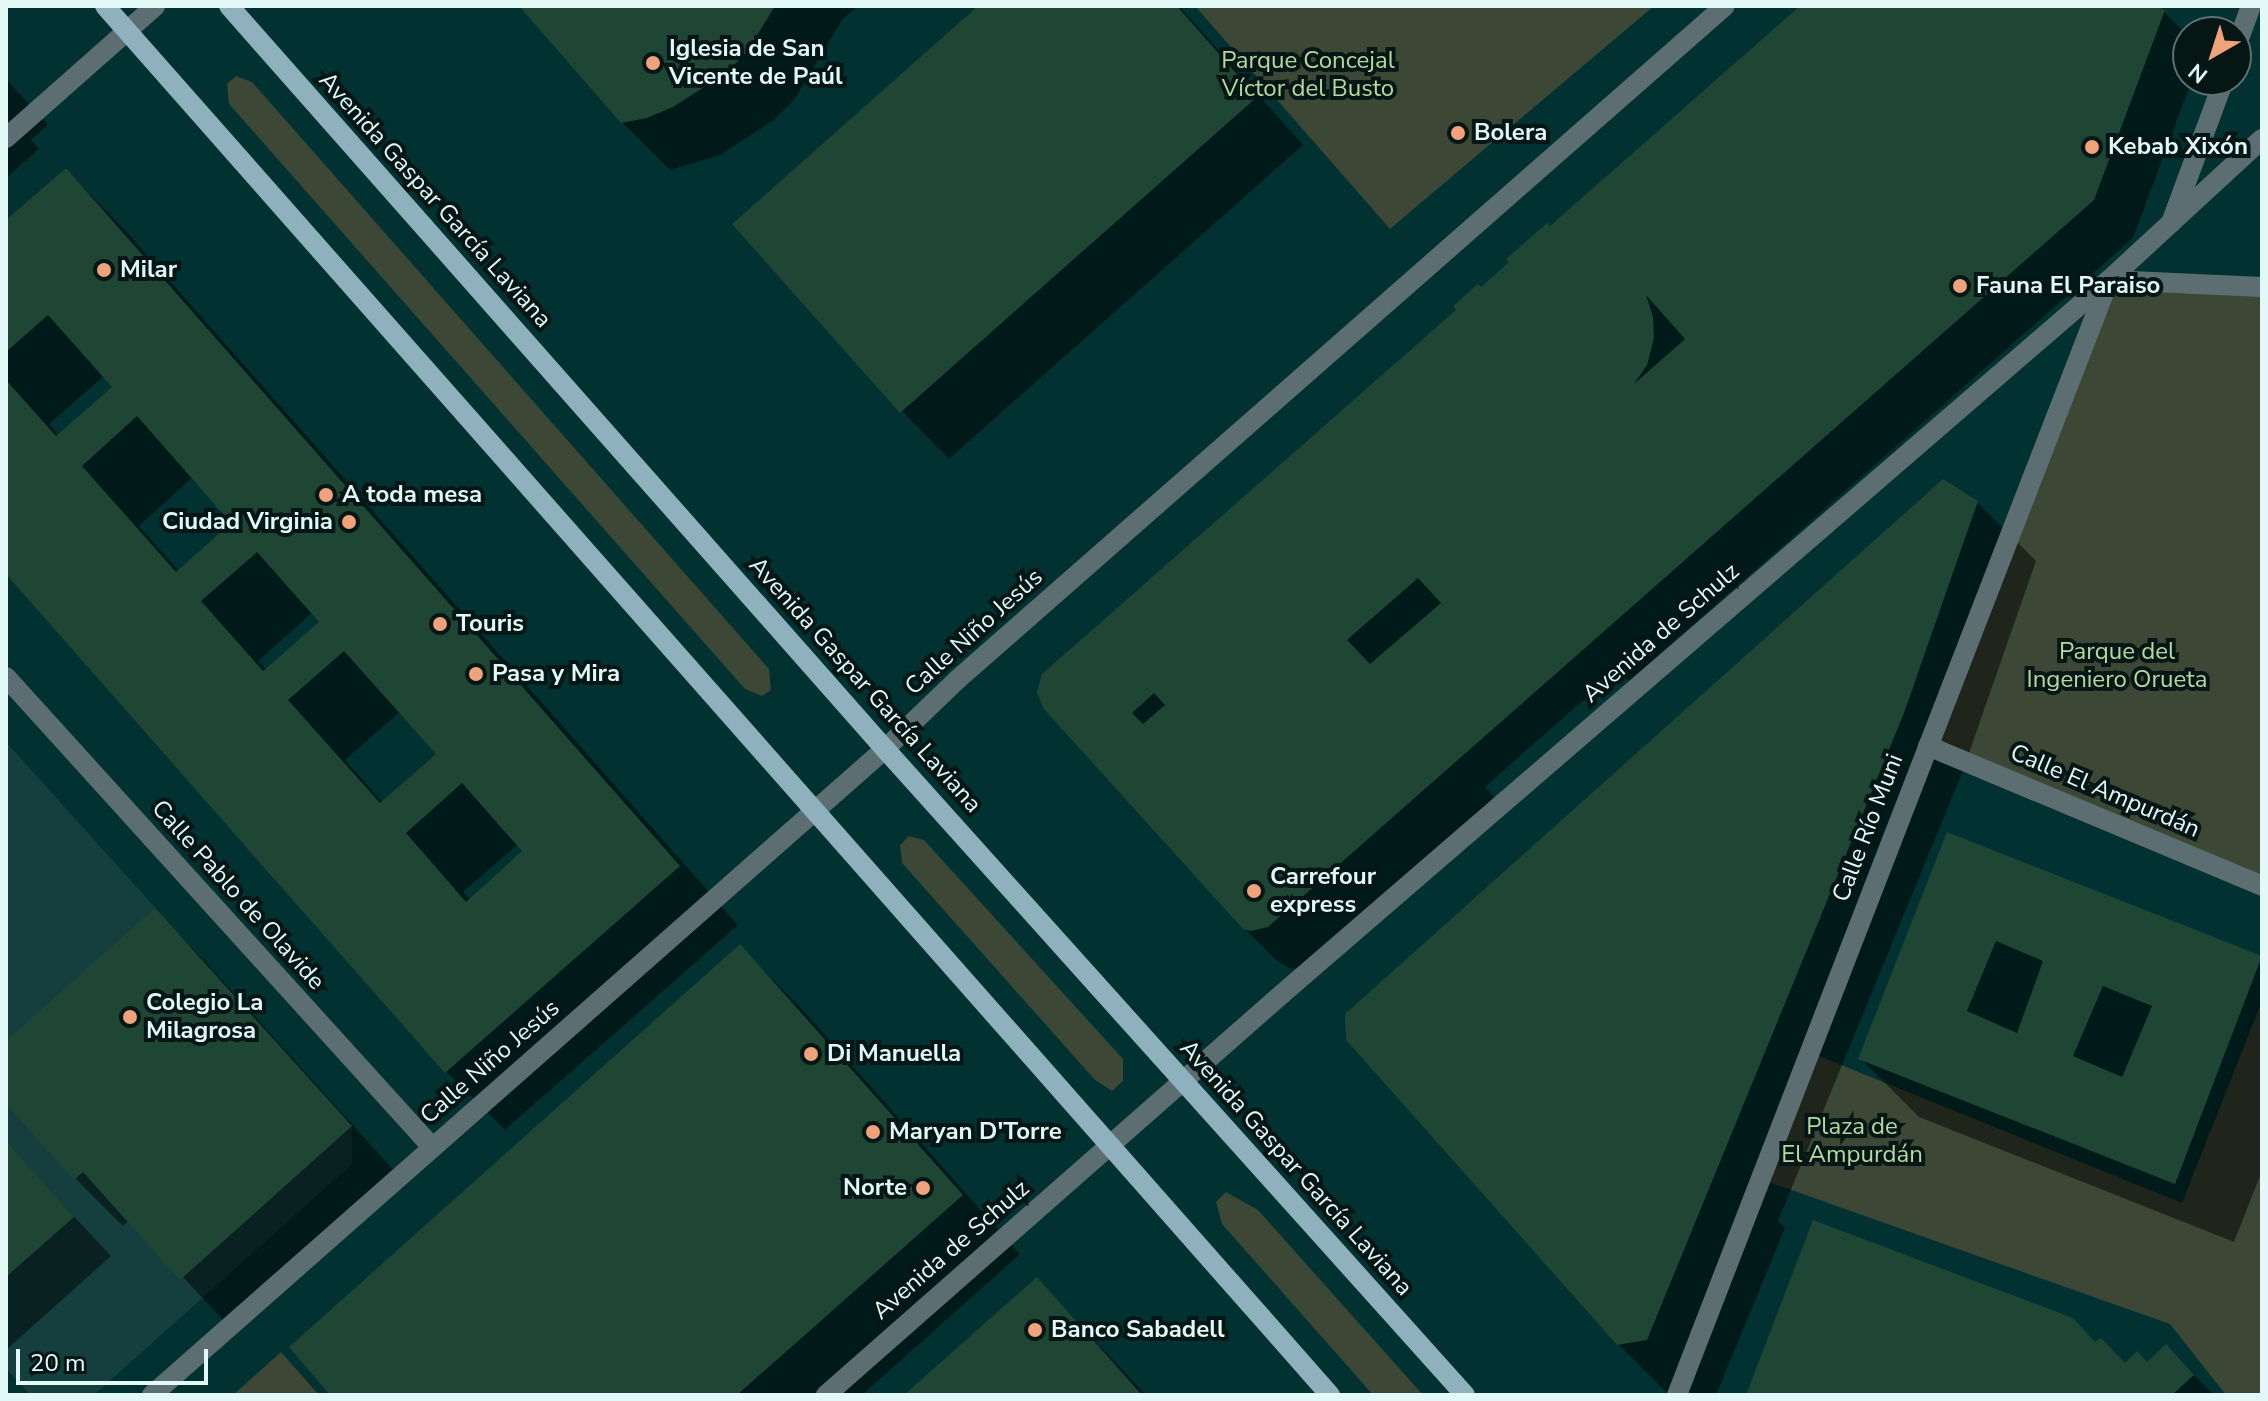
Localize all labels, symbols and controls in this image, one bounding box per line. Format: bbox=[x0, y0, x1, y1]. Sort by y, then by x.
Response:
north arrow bbox=[2172, 16, 2252, 96]
place label: Iglesia de San Vicente de Paúl bbox=[669, 35, 843, 91]
park label: Parque Concejal Víctor del Busto bbox=[1221, 47, 1395, 103]
marker: Iglesia de San Vicente de Paúl bbox=[644, 54, 662, 72]
text: N bbox=[2182, 56, 2214, 90]
street label: Avenida Gaspar García Laviana bbox=[313, 66, 557, 334]
place label: Bolera bbox=[1474, 119, 1547, 147]
marker: Bolera bbox=[1449, 124, 1467, 142]
place label: Kebab Xixón bbox=[2108, 133, 2248, 161]
marker: Kebab Xixón bbox=[2083, 138, 2101, 156]
place label: Milar bbox=[120, 256, 177, 284]
marker: Milar bbox=[95, 261, 113, 279]
place label: Fauna El Paraiso bbox=[1976, 272, 2160, 300]
marker: Fauna El Paraiso bbox=[1951, 277, 1969, 295]
place label: A toda mesa bbox=[342, 481, 482, 509]
marker: A toda mesa bbox=[317, 486, 335, 504]
place label: Ciudad Virginia bbox=[162, 508, 333, 536]
marker: Ciudad Virginia bbox=[340, 513, 358, 531]
street label: Avenida Gaspar García Laviana bbox=[743, 551, 987, 819]
street label: Avenida de Schulz bbox=[1577, 557, 1745, 709]
street label: Calle Niño Jesús bbox=[899, 563, 1049, 701]
place label: Touris bbox=[456, 610, 524, 638]
marker: Touris bbox=[431, 615, 449, 633]
park label: Parque del Ingeniero Orueta bbox=[2027, 638, 2207, 694]
place label: Pasa y Mira bbox=[492, 660, 620, 688]
marker: Pasa y Mira bbox=[467, 665, 485, 683]
street label: Calle El Ampurdán bbox=[2006, 738, 2204, 844]
street label: Calle Río Muni bbox=[1827, 750, 1909, 906]
street label: Calle Pablo de Olavide bbox=[145, 794, 331, 996]
place label: Carrefour express bbox=[1270, 863, 1376, 919]
marker: Carrefour express bbox=[1245, 882, 1263, 900]
place label: Colegio La Milagrosa bbox=[146, 989, 263, 1045]
street label: Calle Niño Jesús bbox=[414, 994, 566, 1130]
marker: Colegio La Milagrosa bbox=[121, 1008, 139, 1026]
street label: Avenida Gaspar García Laviana bbox=[1174, 1034, 1418, 1302]
place label: Di Manuella bbox=[827, 1040, 961, 1068]
marker: Di Manuella bbox=[802, 1045, 820, 1063]
park label: Plaza de El Ampurdán bbox=[1781, 1113, 1923, 1169]
place label: Maryan D'Torre bbox=[889, 1118, 1062, 1146]
marker: Maryan D'Torre bbox=[864, 1123, 882, 1141]
place label: Norte bbox=[843, 1174, 907, 1202]
street label: Avenida de Schulz bbox=[867, 1174, 1035, 1326]
marker: Norte bbox=[914, 1179, 932, 1197]
place label: Banco Sabadell bbox=[1051, 1316, 1225, 1344]
marker: Banco Sabadell bbox=[1026, 1321, 1044, 1339]
scale bar bbox=[20, 1333, 212, 1383]
text: 20 m bbox=[30, 1347, 86, 1379]

